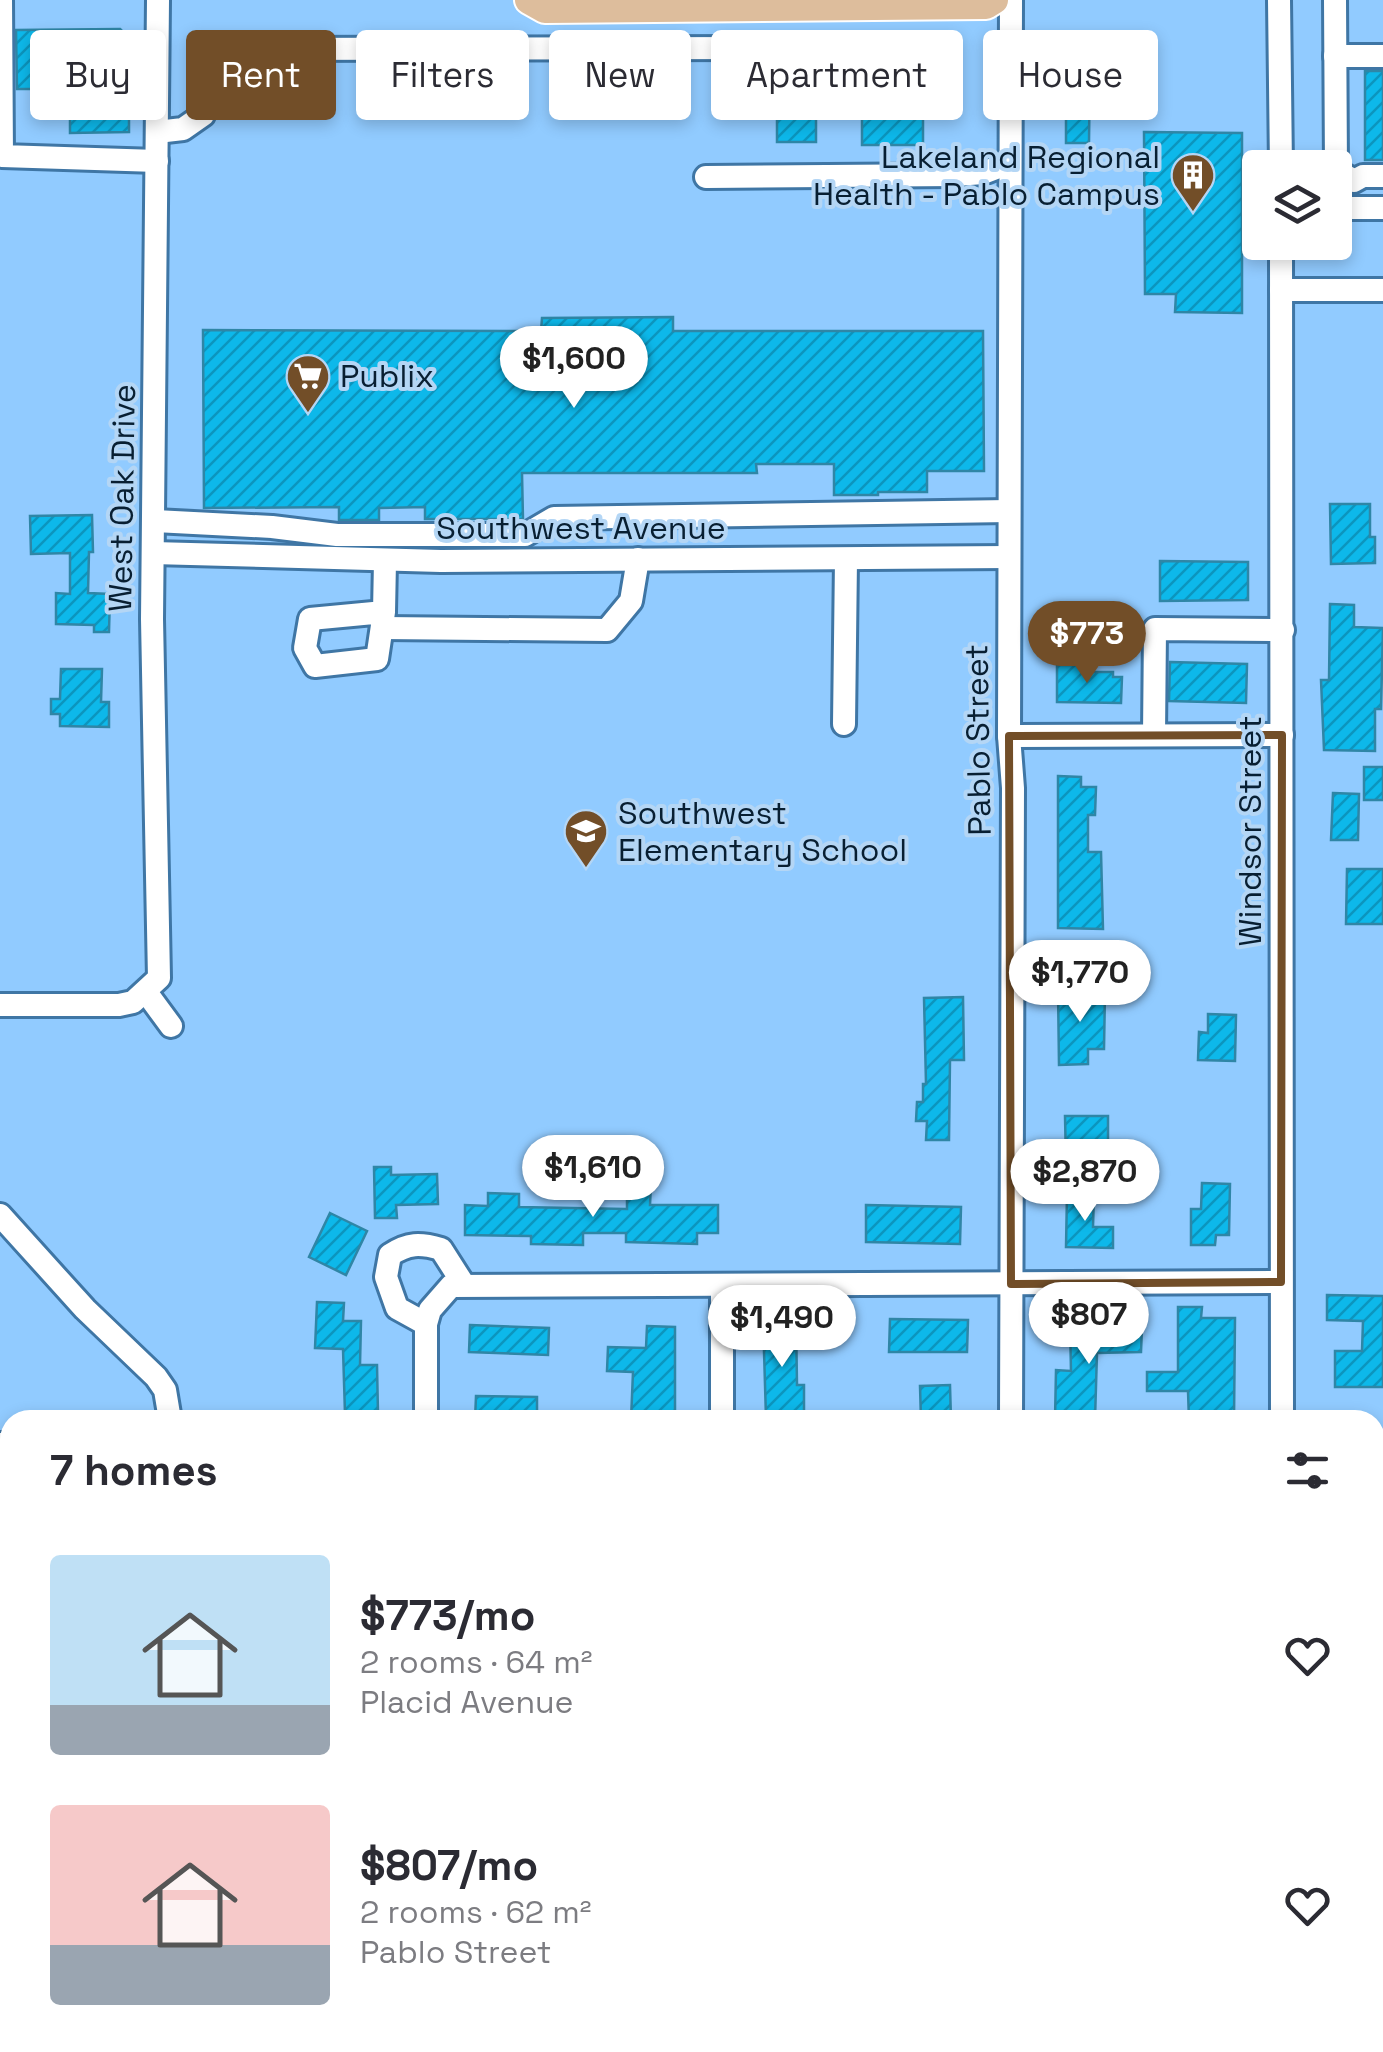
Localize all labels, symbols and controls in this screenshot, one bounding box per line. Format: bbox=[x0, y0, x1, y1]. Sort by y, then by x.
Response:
chip: Buy bbox=[30, 30, 166, 120]
chip: Rent bbox=[186, 30, 336, 120]
chip: Filters bbox=[356, 30, 529, 120]
chip: New bbox=[549, 30, 691, 120]
chip: Apartment bbox=[711, 30, 963, 120]
chip: House bbox=[983, 30, 1158, 120]
place label: Lakeland Regional Health - Pablo Campus bbox=[813, 137, 1160, 214]
map controls bbox=[1242, 150, 1352, 260]
button: layers bbox=[1242, 150, 1352, 260]
building icon: Lakeland Regional Health - Pablo Campus bbox=[1170, 152, 1216, 213]
pin: $1,600 bbox=[493, 326, 655, 411]
text: $1,600 bbox=[522, 338, 626, 378]
supermarket icon: Publix bbox=[285, 353, 331, 414]
place label: Publix bbox=[340, 356, 434, 396]
street label: West Oak Drive bbox=[100, 384, 144, 612]
street label: Southwest Avenue bbox=[436, 508, 726, 548]
pin: $773 bbox=[1028, 601, 1146, 686]
text: $773 bbox=[1050, 613, 1124, 653]
street label: Pablo Street bbox=[956, 644, 1000, 836]
street label: Windsor Street bbox=[1230, 716, 1270, 946]
place label: Southwest Elementary School bbox=[618, 793, 907, 870]
school or university icon: Southwest Elementary School bbox=[563, 808, 609, 869]
pin: $1,770 bbox=[999, 940, 1161, 1025]
text: $1,770 bbox=[1031, 952, 1129, 992]
pin: $1,610 bbox=[512, 1135, 674, 1220]
pin: $2,870 bbox=[1004, 1139, 1166, 1224]
text: $1,610 bbox=[544, 1147, 642, 1187]
text: $2,870 bbox=[1032, 1151, 1138, 1191]
pin: $807 bbox=[1030, 1282, 1148, 1367]
pin: $1,490 bbox=[701, 1285, 863, 1370]
text: $807 bbox=[1051, 1294, 1127, 1334]
text: $1,490 bbox=[730, 1297, 834, 1337]
icon: filters bbox=[1280, 1443, 1335, 1498]
text: 7 homes bbox=[50, 1444, 218, 1497]
text: $773/mo bbox=[360, 1589, 535, 1642]
icon: home bbox=[130, 1595, 250, 1715]
icon: heart bbox=[1280, 1628, 1335, 1683]
text: 2 rooms · 64 m² bbox=[360, 1642, 592, 1682]
text: Placid Avenue bbox=[360, 1682, 573, 1722]
text: $807/mo bbox=[360, 1839, 538, 1892]
icon: home bbox=[130, 1845, 250, 1965]
icon: heart bbox=[1280, 1878, 1335, 1933]
text: 2 rooms · 62 m² bbox=[360, 1892, 592, 1932]
text: Pablo Street bbox=[360, 1932, 552, 1972]

